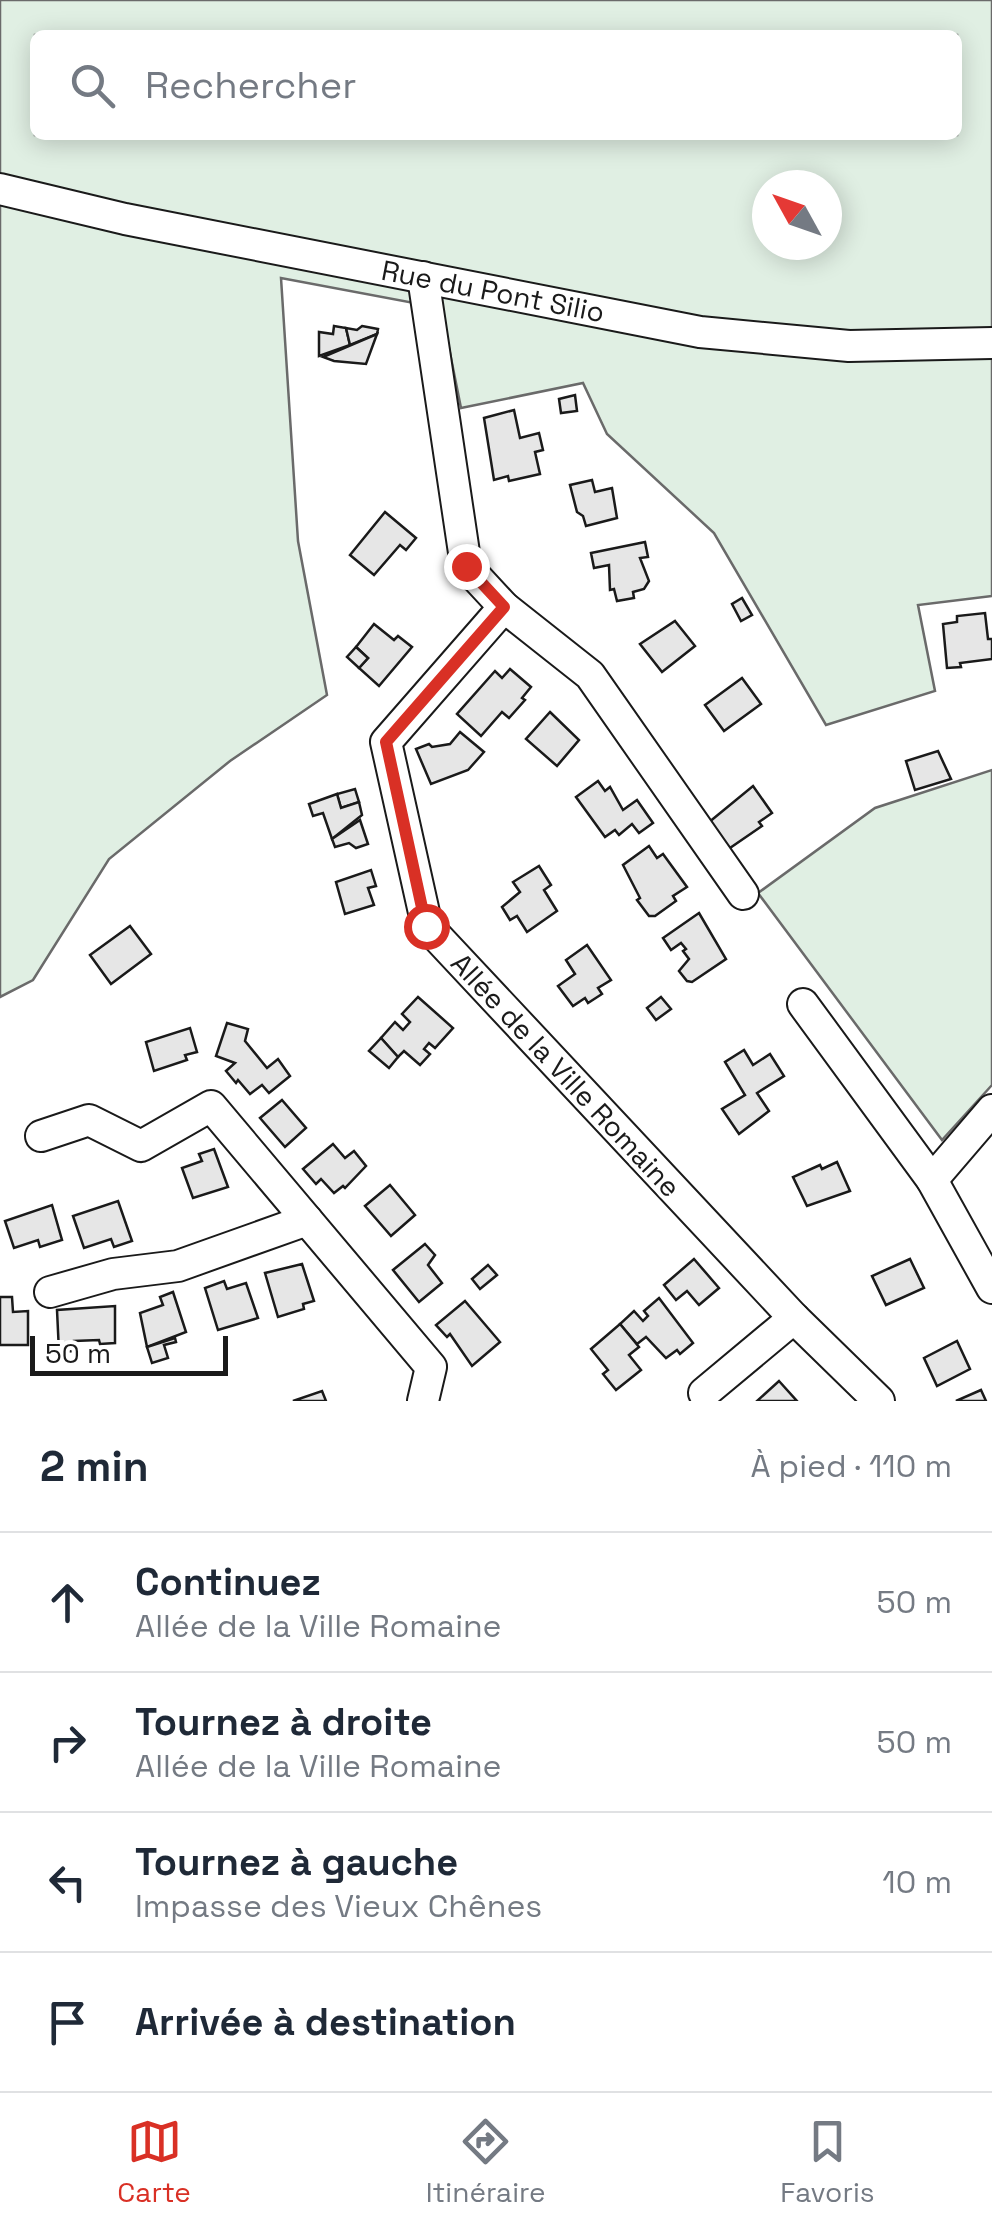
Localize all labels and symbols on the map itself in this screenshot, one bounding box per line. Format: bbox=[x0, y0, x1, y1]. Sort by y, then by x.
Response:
north arrow bbox=[752, 170, 842, 260]
street label: Rue du Pont Silio bbox=[378, 252, 608, 330]
route end bbox=[444, 544, 490, 590]
route start bbox=[404, 904, 450, 950]
street label: Allée de la Ville Romaine bbox=[443, 945, 689, 1205]
scale bar bbox=[30, 1331, 228, 1376]

